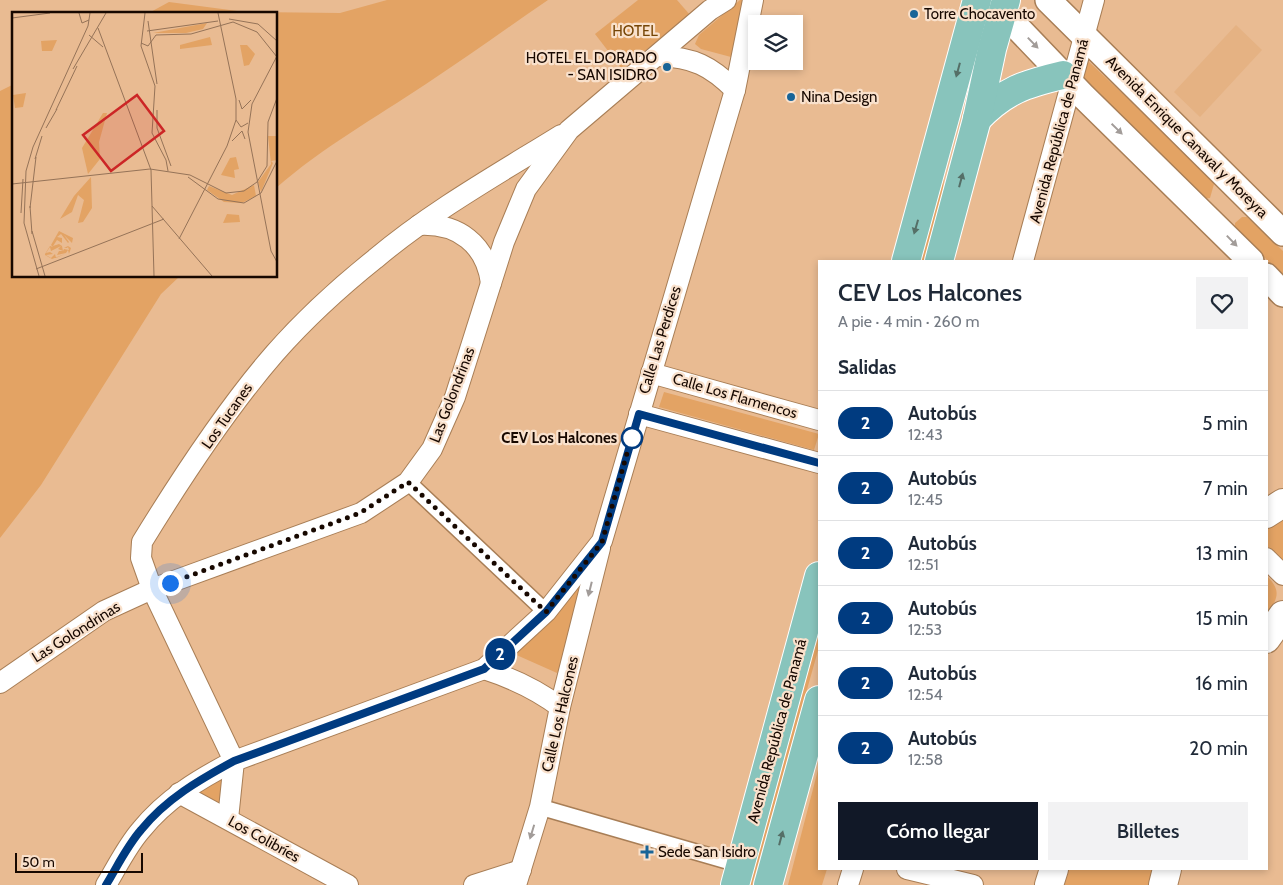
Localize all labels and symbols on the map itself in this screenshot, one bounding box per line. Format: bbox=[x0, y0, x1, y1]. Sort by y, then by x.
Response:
place label: Torre Chocavento bbox=[924, 5, 1035, 23]
marker: Torre Chocavento bbox=[908, 8, 920, 20]
inset map bbox=[12, 12, 278, 278]
park label: HOTEL bbox=[612, 22, 658, 40]
street label: Avenida República de Panamá bbox=[1026, 36, 1092, 225]
one-way arrow bbox=[1027, 37, 1039, 49]
place label: HOTEL EL DORADO - SAN ISIDRO bbox=[526, 49, 657, 84]
street label: Avenida Enrique Canaval y Moreyra bbox=[1102, 52, 1272, 222]
marker: HOTEL EL DORADO - SAN ISIDRO bbox=[661, 61, 673, 73]
one-way arrow bbox=[954, 63, 962, 78]
place label: Nina Design bbox=[801, 88, 877, 106]
marker: Nina Design bbox=[785, 91, 797, 103]
one-way arrow bbox=[1111, 123, 1123, 135]
one-way arrow bbox=[957, 173, 965, 188]
one-way arrow bbox=[911, 220, 919, 235]
one-way arrow bbox=[1226, 235, 1238, 247]
street label: Calle Las Perdices bbox=[635, 284, 685, 396]
street label: Las Golondrinas bbox=[426, 345, 478, 445]
street label: Calle Los Flamencos bbox=[671, 370, 799, 422]
street label: Los Tucanes bbox=[198, 380, 256, 452]
marker: CEV Los Halcones bbox=[621, 427, 643, 449]
place label: CEV Los Halcones bbox=[501, 429, 617, 447]
your location bbox=[158, 571, 183, 596]
one-way arrow bbox=[586, 581, 594, 596]
street label: Las Golondrinas bbox=[29, 598, 123, 666]
street label: Avenida República de Panamá bbox=[744, 636, 810, 825]
line badge: 2 bbox=[484, 638, 516, 670]
street label: Calle Los Halcones bbox=[538, 654, 582, 774]
street label: Los Colibríes bbox=[225, 812, 303, 866]
one-way arrow bbox=[528, 824, 536, 839]
one-way arrow bbox=[777, 830, 785, 846]
place label: Sede San Isidro bbox=[658, 843, 756, 861]
marker: Sede San Isidro bbox=[640, 845, 654, 859]
scale bar bbox=[15, 850, 142, 873]

